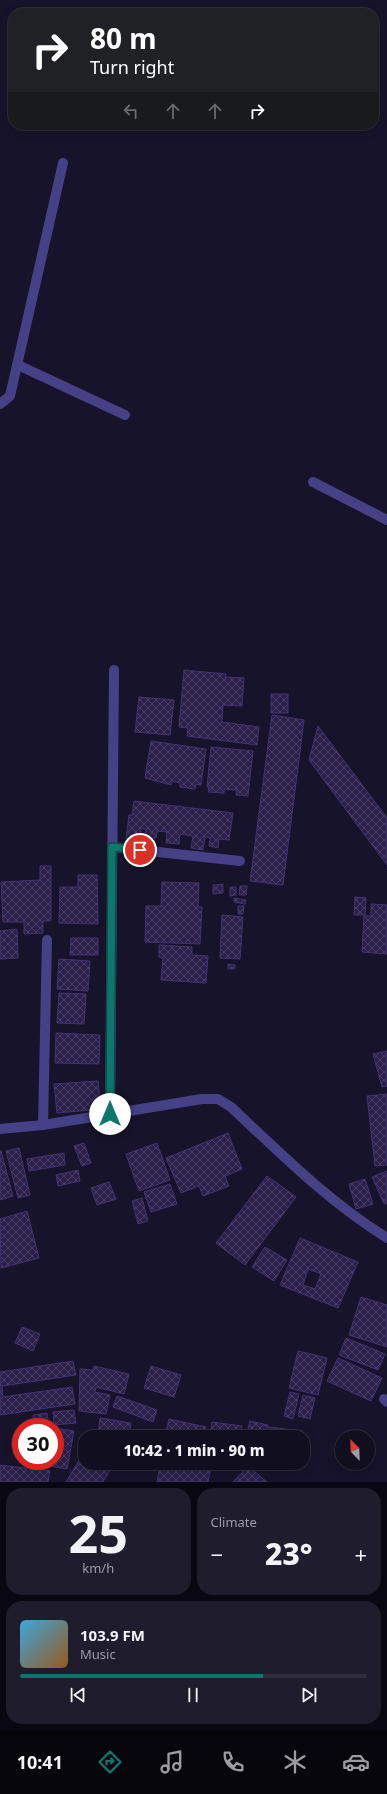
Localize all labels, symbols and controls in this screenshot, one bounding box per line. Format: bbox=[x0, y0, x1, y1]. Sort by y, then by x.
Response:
text: 80 m bbox=[90, 19, 157, 57]
icon: right bbox=[24, 24, 76, 76]
text: Turn right bbox=[90, 55, 174, 79]
icon: left bbox=[120, 100, 142, 122]
icon: ahead bbox=[162, 100, 184, 122]
icon: ahead bbox=[204, 100, 226, 122]
icon: right bbox=[246, 100, 268, 122]
pin bbox=[123, 833, 157, 867]
icon: arrive bbox=[129, 839, 151, 861]
position arrow bbox=[89, 1093, 131, 1135]
speed limit sign: 30 bbox=[12, 1418, 64, 1470]
north arrow bbox=[335, 1430, 375, 1470]
map controls bbox=[335, 1430, 375, 1470]
text: 10:42 · 1 min · 90 m bbox=[123, 1440, 265, 1460]
text: 25 bbox=[69, 1497, 128, 1568]
text: Climate bbox=[211, 1513, 257, 1531]
text: 23° bbox=[265, 1533, 312, 1574]
text: − bbox=[211, 1539, 223, 1569]
text: + bbox=[354, 1539, 367, 1569]
text: km/h bbox=[82, 1559, 114, 1577]
text: 103.9 FM bbox=[80, 1625, 145, 1645]
text: Music bbox=[80, 1645, 116, 1663]
icon: previous bbox=[67, 1684, 89, 1706]
icon: pause bbox=[182, 1684, 204, 1706]
icon: next bbox=[298, 1684, 320, 1706]
icon: directions bbox=[96, 1748, 124, 1776]
icon: music bbox=[158, 1748, 186, 1776]
icon: phone bbox=[219, 1748, 247, 1776]
icon: climate bbox=[281, 1748, 309, 1776]
icon: car bbox=[342, 1748, 370, 1776]
text: 10:41 bbox=[17, 1750, 63, 1774]

